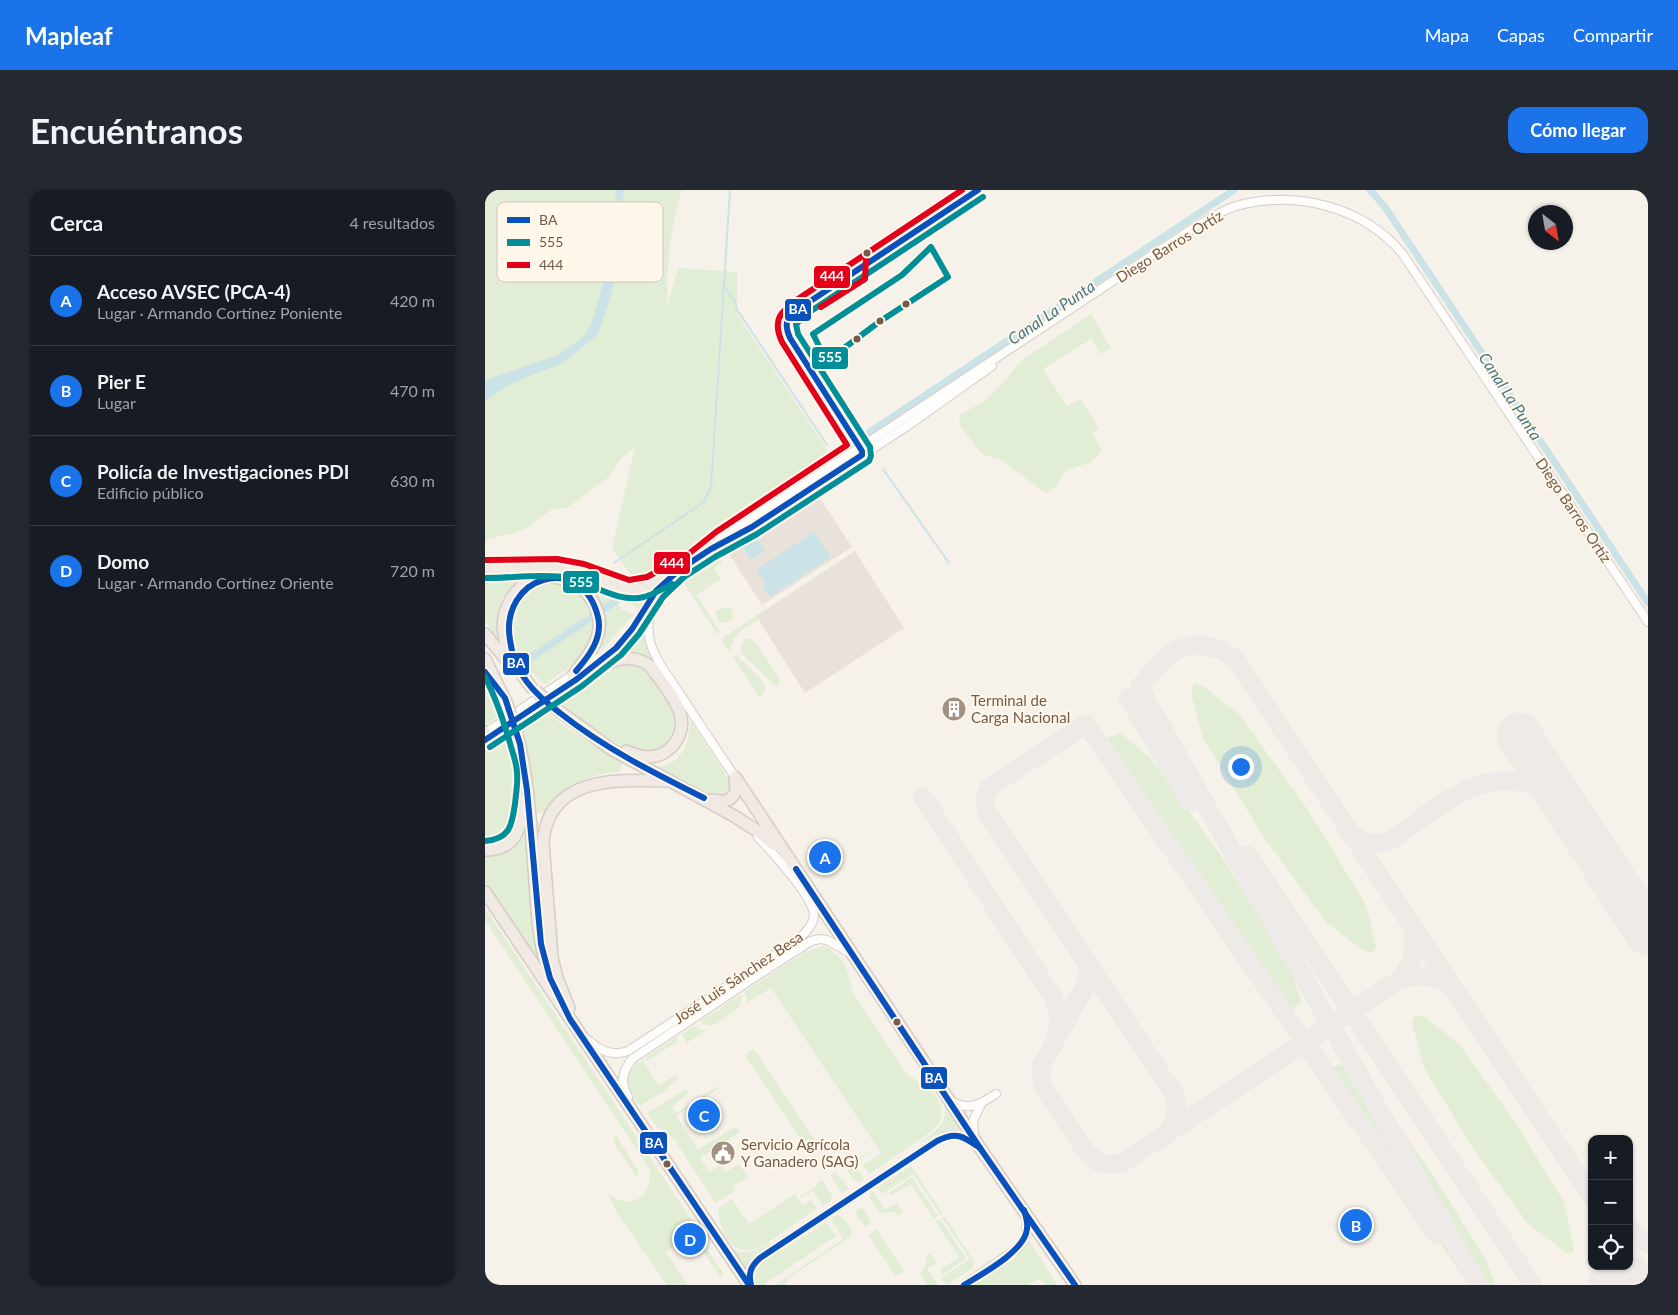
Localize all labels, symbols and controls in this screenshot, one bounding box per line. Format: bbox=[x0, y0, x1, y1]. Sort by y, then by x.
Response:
text: Mapleaf bbox=[25, 21, 113, 50]
text: Mapa bbox=[1425, 24, 1469, 46]
text: Capas bbox=[1497, 24, 1545, 46]
text: Compartir bbox=[1573, 24, 1653, 46]
button: Cómo llegar bbox=[1508, 107, 1648, 153]
text: Encuéntranos bbox=[30, 109, 243, 151]
legend bbox=[497, 202, 663, 282]
north arrow bbox=[1528, 205, 1573, 250]
street label: Diego Barros Ortíz bbox=[1112, 206, 1226, 286]
text: Cerca bbox=[50, 210, 103, 235]
text: BA bbox=[539, 211, 558, 228]
text: 4 resultados bbox=[349, 213, 435, 232]
text: 555 bbox=[539, 233, 563, 250]
unlabelled marker bbox=[862, 248, 872, 258]
text: 444 bbox=[539, 256, 563, 273]
line badge: 444 bbox=[813, 265, 851, 289]
text: 444 bbox=[820, 267, 844, 284]
water label: Canal La Punta bbox=[1004, 276, 1098, 348]
text: Acceso AVSEC (PCA-4) bbox=[97, 280, 291, 303]
text: A bbox=[60, 291, 72, 310]
text: 420 m bbox=[390, 291, 435, 310]
line badge: BA bbox=[784, 298, 812, 322]
unlabelled marker bbox=[901, 299, 911, 309]
text: BA bbox=[789, 300, 808, 317]
text: Lugar · Armando Cortínez Poniente bbox=[97, 303, 342, 322]
unlabelled marker bbox=[875, 316, 885, 326]
unlabelled marker bbox=[852, 334, 862, 344]
line badge: 555 bbox=[811, 346, 849, 370]
text: 555 bbox=[818, 348, 842, 365]
water label: Canal La Punta bbox=[1476, 349, 1546, 443]
text: Pier E bbox=[97, 370, 146, 393]
text: B bbox=[61, 381, 71, 400]
text: 470 m bbox=[390, 381, 435, 400]
text: Lugar bbox=[97, 393, 136, 412]
street label: Diego Barros Ortíz bbox=[1532, 454, 1616, 566]
text: Policía de Investigaciones PDI bbox=[97, 460, 349, 483]
text: C bbox=[61, 471, 71, 490]
text: 630 m bbox=[390, 471, 435, 490]
text: Edificio público bbox=[97, 483, 204, 502]
text: Domo bbox=[97, 550, 149, 573]
line badge: 444 bbox=[653, 551, 691, 575]
text: 444 bbox=[660, 554, 684, 571]
text: D bbox=[60, 561, 72, 580]
text: 720 m bbox=[390, 561, 435, 580]
line badge: 555 bbox=[562, 570, 600, 594]
text: Lugar · Armando Cortínez Oriente bbox=[97, 573, 334, 592]
text: 555 bbox=[569, 573, 593, 590]
line badge: BA bbox=[502, 652, 530, 676]
text: BA bbox=[507, 654, 526, 671]
place label: Terminal de Carga Nacional bbox=[971, 691, 1070, 726]
building icon: Terminal de Carga Nacional bbox=[941, 696, 967, 722]
your location bbox=[1228, 754, 1254, 780]
pin: A bbox=[809, 838, 841, 876]
street label: José Luis Sánchez Besa bbox=[670, 927, 806, 1027]
unlabelled marker bbox=[892, 1017, 902, 1027]
line badge: BA bbox=[920, 1066, 948, 1090]
text: BA bbox=[925, 1069, 944, 1086]
pin: C bbox=[688, 1096, 720, 1134]
line badge: BA bbox=[639, 1131, 668, 1155]
text: BA bbox=[645, 1134, 664, 1151]
place label: Servicio Agrícola Y Ganadero (SAG) bbox=[741, 1135, 858, 1170]
map controls bbox=[1588, 1135, 1633, 1270]
button: + bbox=[1588, 1135, 1633, 1180]
public building icon: Servicio Agrícola Y Ganadero (SAG) bbox=[710, 1140, 736, 1166]
unlabelled marker bbox=[662, 1159, 672, 1169]
button: − bbox=[1588, 1180, 1633, 1225]
pin: B bbox=[1340, 1206, 1372, 1244]
pin: D bbox=[674, 1220, 706, 1258]
button: locate bbox=[1588, 1225, 1633, 1270]

